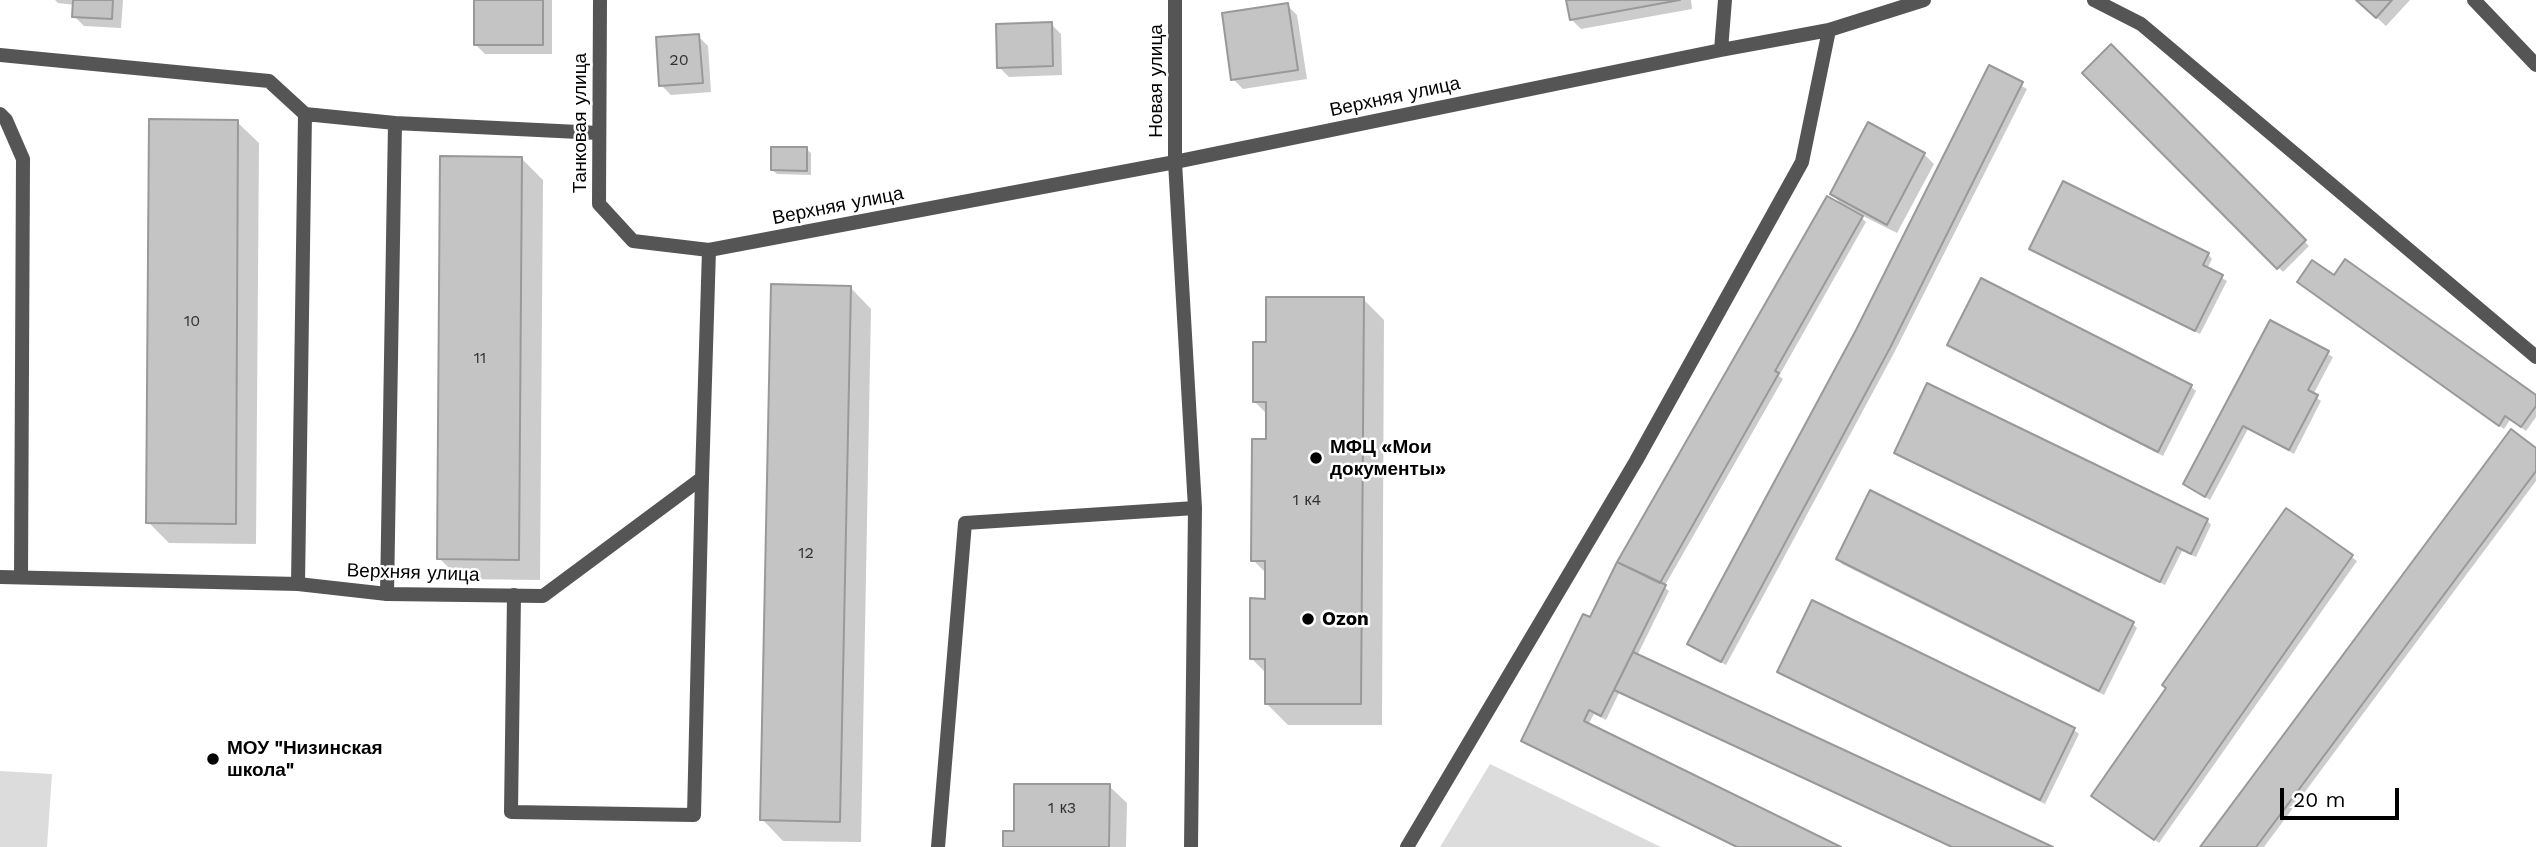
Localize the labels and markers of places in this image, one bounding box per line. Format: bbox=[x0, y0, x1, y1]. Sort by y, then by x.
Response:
place label: МФЦ «Мои документы» bbox=[1330, 436, 1446, 480]
marker: МФЦ «Мои документы» bbox=[1308, 450, 1324, 466]
place label: Ozon bbox=[1322, 608, 1369, 630]
marker: Ozon bbox=[1300, 611, 1316, 627]
place label: МОУ "Низинская школа" bbox=[227, 737, 383, 781]
marker: МОУ "Низинская школа" bbox=[205, 751, 221, 767]

